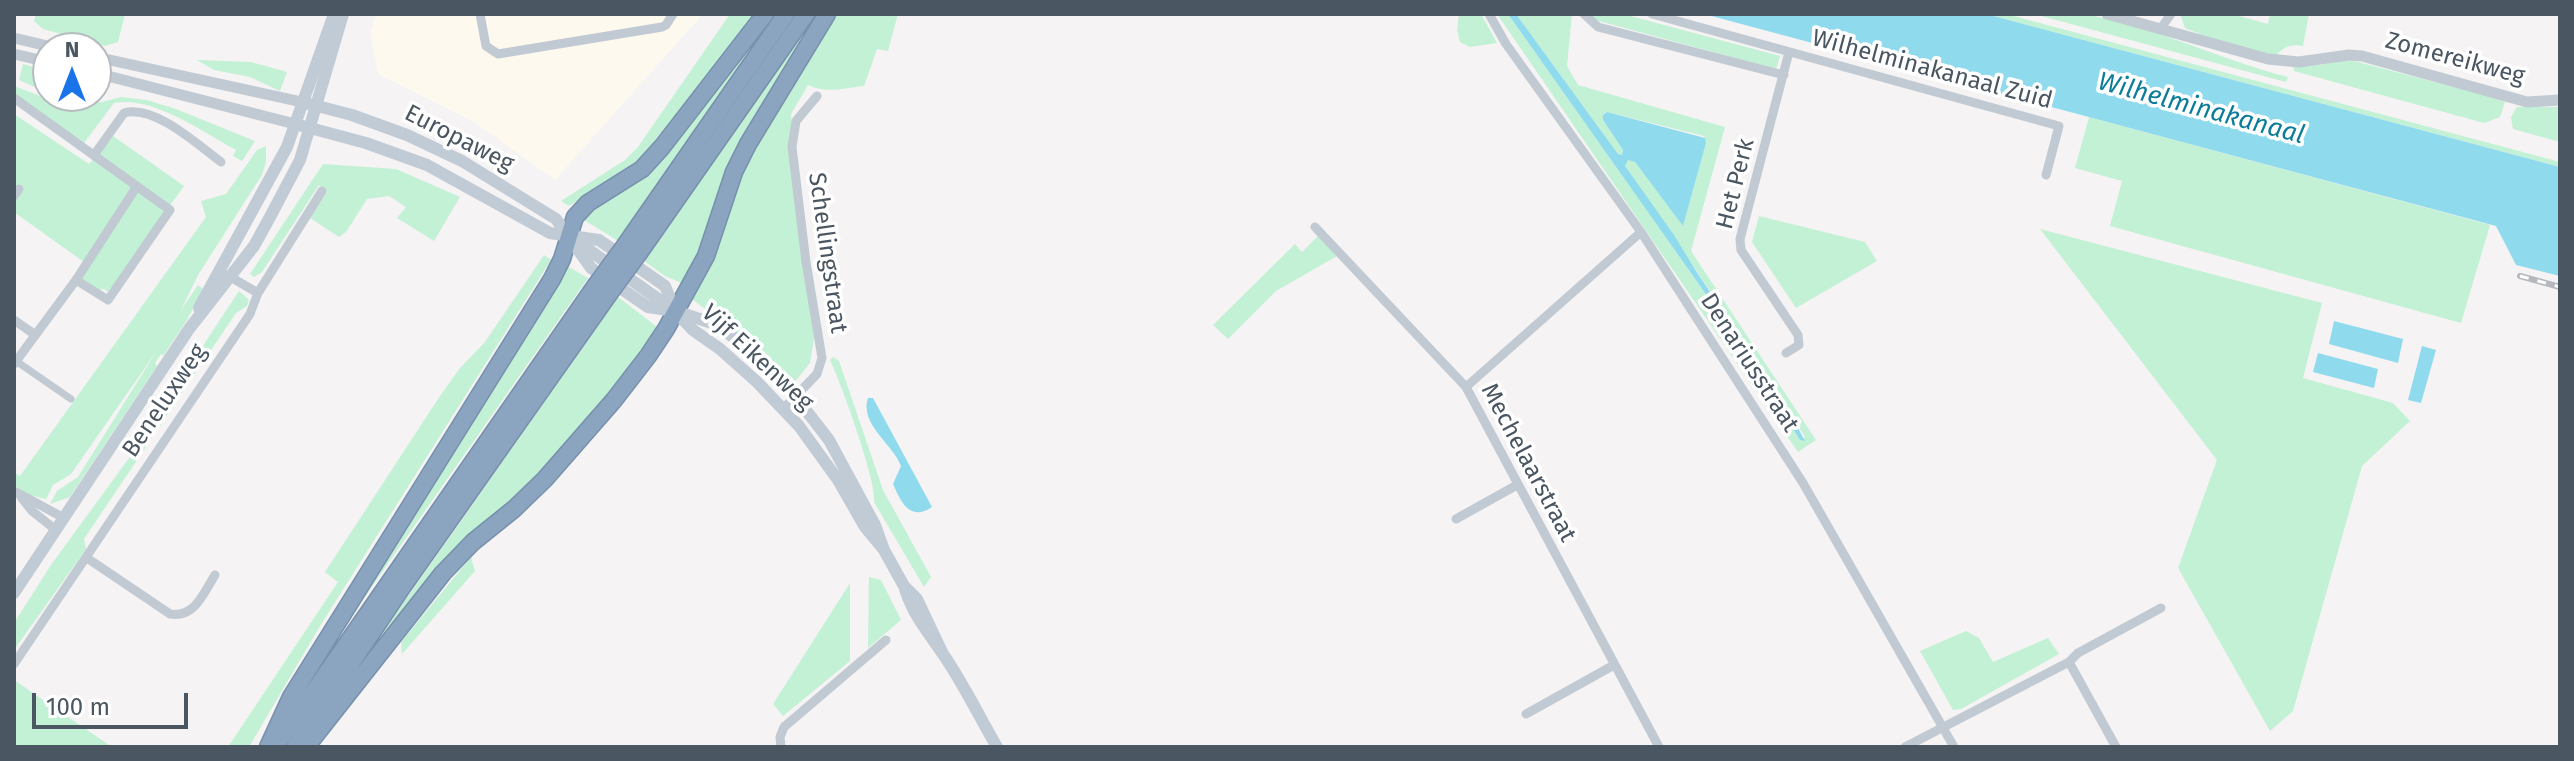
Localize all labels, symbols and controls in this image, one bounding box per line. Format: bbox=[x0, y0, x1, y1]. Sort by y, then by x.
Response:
street label: Wilhelminakanaal Zuid bbox=[1809, 24, 2055, 116]
street label: Zomereikweg bbox=[2382, 27, 2528, 91]
north arrow bbox=[32, 32, 112, 112]
text: N bbox=[65, 36, 79, 63]
water label: Wilhelminakanaal bbox=[2094, 66, 2308, 152]
street label: Europaweg bbox=[400, 99, 518, 179]
street label: Het Perk bbox=[1711, 136, 1761, 232]
street label: Schellingstraat bbox=[801, 171, 853, 335]
street label: Denariusstraat bbox=[1693, 288, 1805, 438]
street label: Vijf Eikenweg bbox=[695, 299, 819, 417]
street label: Beneluxweg bbox=[117, 339, 213, 463]
street label: Mechelaarstraat bbox=[1474, 379, 1582, 547]
scale bar bbox=[36, 677, 192, 727]
text: 100 m bbox=[46, 693, 110, 721]

